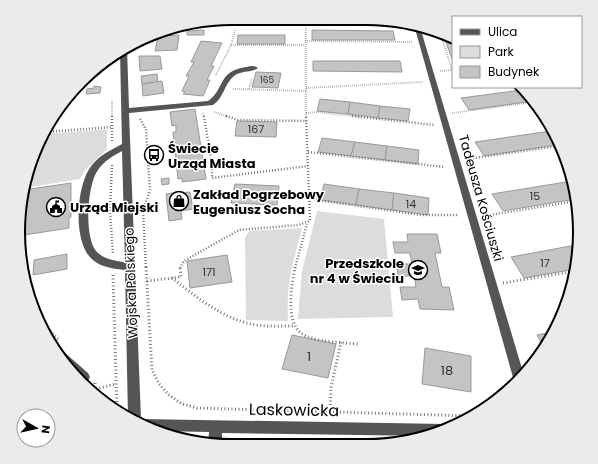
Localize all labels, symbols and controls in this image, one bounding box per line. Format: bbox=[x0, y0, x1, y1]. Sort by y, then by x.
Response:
legend bbox=[452, 16, 582, 88]
text: Ulica bbox=[488, 23, 517, 40]
text: Park bbox=[488, 43, 515, 60]
text: Budynek bbox=[488, 63, 540, 80]
house number: 165 bbox=[260, 74, 274, 86]
house number: 167 bbox=[248, 121, 264, 137]
street label: Tadeusza Kościuszki bbox=[454, 132, 508, 264]
place label: Świecie Urząd Miasta bbox=[168, 139, 256, 173]
bus stop icon: Świecie Urząd Miasta bbox=[143, 144, 165, 166]
place label: Zakład Pogrzebowy Eugeniusz Socha bbox=[193, 185, 325, 219]
house number: 15 bbox=[530, 188, 540, 204]
shop icon: Zakład Pogrzebowy Eugeniusz Socha bbox=[168, 190, 190, 212]
public building icon: Urząd Miejski bbox=[45, 196, 67, 218]
house number: 14 bbox=[406, 196, 416, 212]
place label: Urząd Miejski bbox=[70, 198, 158, 217]
street label: Wojska Polskiego bbox=[120, 227, 142, 339]
place label: Przedszkole nr 4 w Świeciu bbox=[310, 254, 404, 288]
house number: 17 bbox=[540, 255, 550, 271]
school or university icon: Przedszkole nr 4 w Świeciu bbox=[407, 259, 429, 281]
house number: 171 bbox=[202, 264, 216, 280]
house number: 1 bbox=[307, 347, 311, 366]
house number: 18 bbox=[441, 361, 453, 380]
street label: Laskowicka bbox=[249, 398, 339, 422]
north arrow bbox=[16, 408, 56, 448]
text: N bbox=[37, 424, 54, 435]

